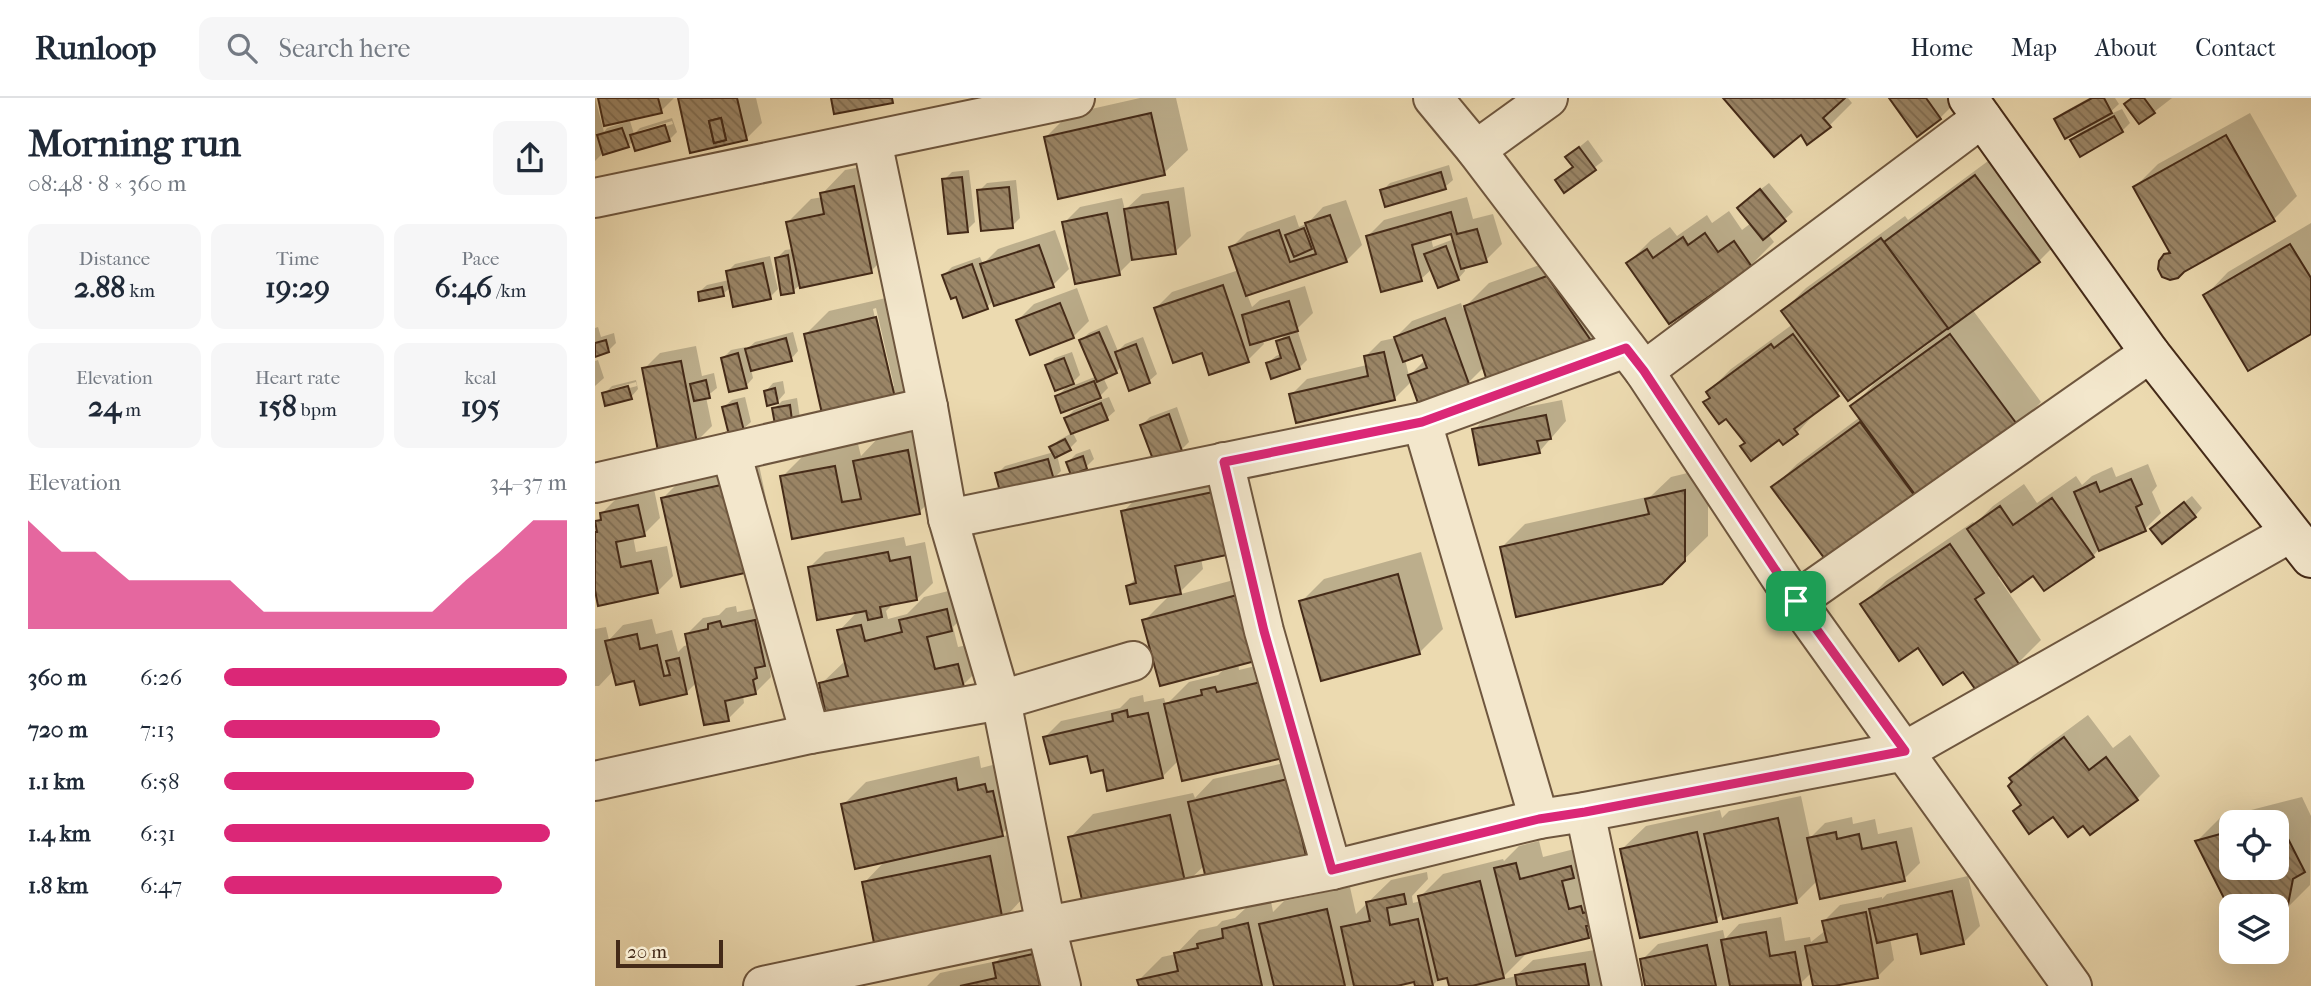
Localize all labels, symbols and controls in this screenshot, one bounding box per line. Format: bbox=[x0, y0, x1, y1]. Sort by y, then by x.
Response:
search box bbox=[199, 17, 689, 80]
text: Runloop bbox=[35, 29, 157, 68]
icon: search bbox=[223, 29, 261, 67]
text: Search here bbox=[279, 33, 410, 64]
text: Home bbox=[1911, 34, 1973, 62]
text: Map bbox=[2011, 34, 2057, 62]
text: About bbox=[2095, 34, 2157, 62]
text: Contact bbox=[2195, 34, 2276, 62]
text: Morning run bbox=[28, 121, 241, 166]
button: share bbox=[493, 121, 567, 195]
text: 08:48 · 8 × 360 m bbox=[28, 170, 186, 197]
text: Distance bbox=[79, 248, 150, 270]
text: Time bbox=[276, 248, 319, 270]
text: Pace bbox=[462, 248, 499, 270]
text: 2.88 bbox=[74, 270, 125, 305]
text: 19:29 bbox=[265, 270, 330, 305]
text: 6:46 bbox=[435, 270, 492, 305]
text: km bbox=[125, 280, 155, 302]
text: /km bbox=[492, 280, 526, 302]
text: Elevation bbox=[76, 367, 153, 389]
text: Heart rate bbox=[255, 367, 340, 389]
text: kcal bbox=[465, 367, 496, 389]
text: 24 bbox=[88, 389, 121, 424]
text: 158 bbox=[258, 389, 297, 424]
text: 195 bbox=[461, 389, 500, 424]
text: m bbox=[121, 399, 141, 421]
text: bpm bbox=[297, 399, 337, 421]
text: Elevation bbox=[28, 469, 121, 496]
text: 34–37 m bbox=[489, 469, 567, 496]
pin bbox=[1766, 571, 1826, 631]
icon: arrive bbox=[1777, 582, 1815, 620]
text: 360 m bbox=[28, 664, 87, 691]
text: 6:26 bbox=[140, 664, 182, 691]
text: 720 m bbox=[28, 716, 88, 743]
text: 7:13 bbox=[140, 716, 174, 743]
text: 1.1 km bbox=[28, 768, 85, 795]
text: 6:58 bbox=[140, 768, 180, 795]
map controls bbox=[2219, 810, 2289, 964]
button: locate bbox=[2219, 810, 2289, 880]
text: 1.4 km bbox=[28, 820, 91, 847]
text: 6:31 bbox=[140, 820, 176, 847]
text: 1.8 km bbox=[28, 872, 88, 899]
text: 6:47 bbox=[140, 872, 182, 899]
button: layers bbox=[2219, 894, 2289, 964]
scale bar bbox=[616, 937, 723, 969]
text: 20 m bbox=[627, 941, 667, 963]

